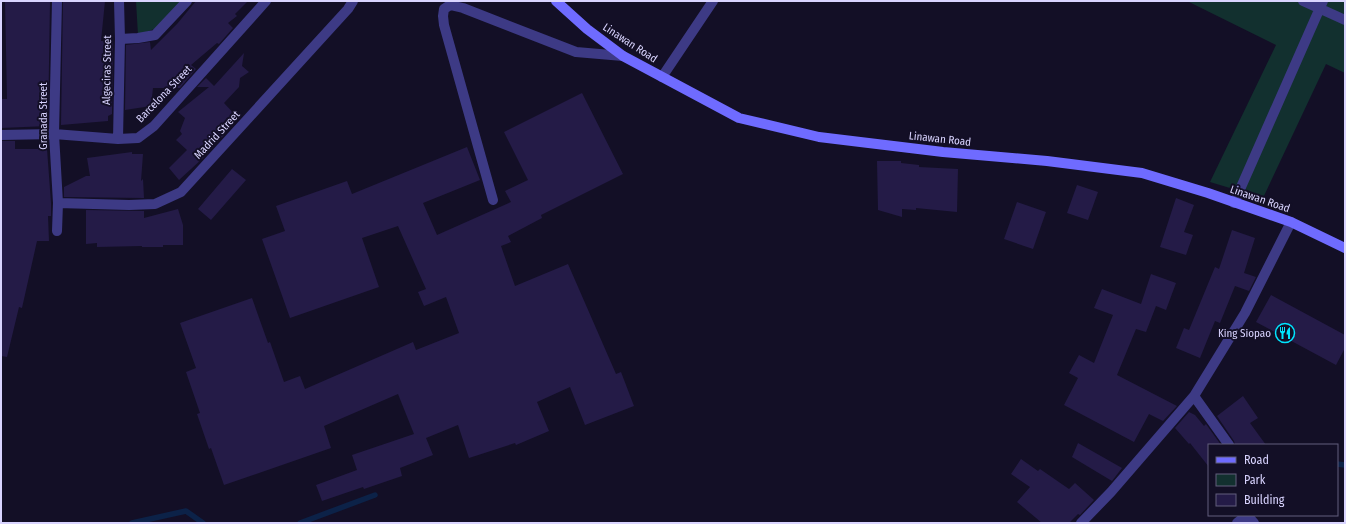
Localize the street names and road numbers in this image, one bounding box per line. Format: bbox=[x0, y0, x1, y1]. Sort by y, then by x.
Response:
street label: Linawan Road bbox=[600, 21, 660, 65]
street label: Algeciras Street bbox=[100, 35, 114, 105]
street label: Barcelona Street bbox=[134, 62, 195, 125]
street label: Granada Street bbox=[37, 82, 50, 150]
street label: Madrid Street bbox=[191, 108, 243, 162]
street label: Linawan Road bbox=[908, 129, 972, 149]
street label: Linawan Road bbox=[1228, 183, 1292, 215]

